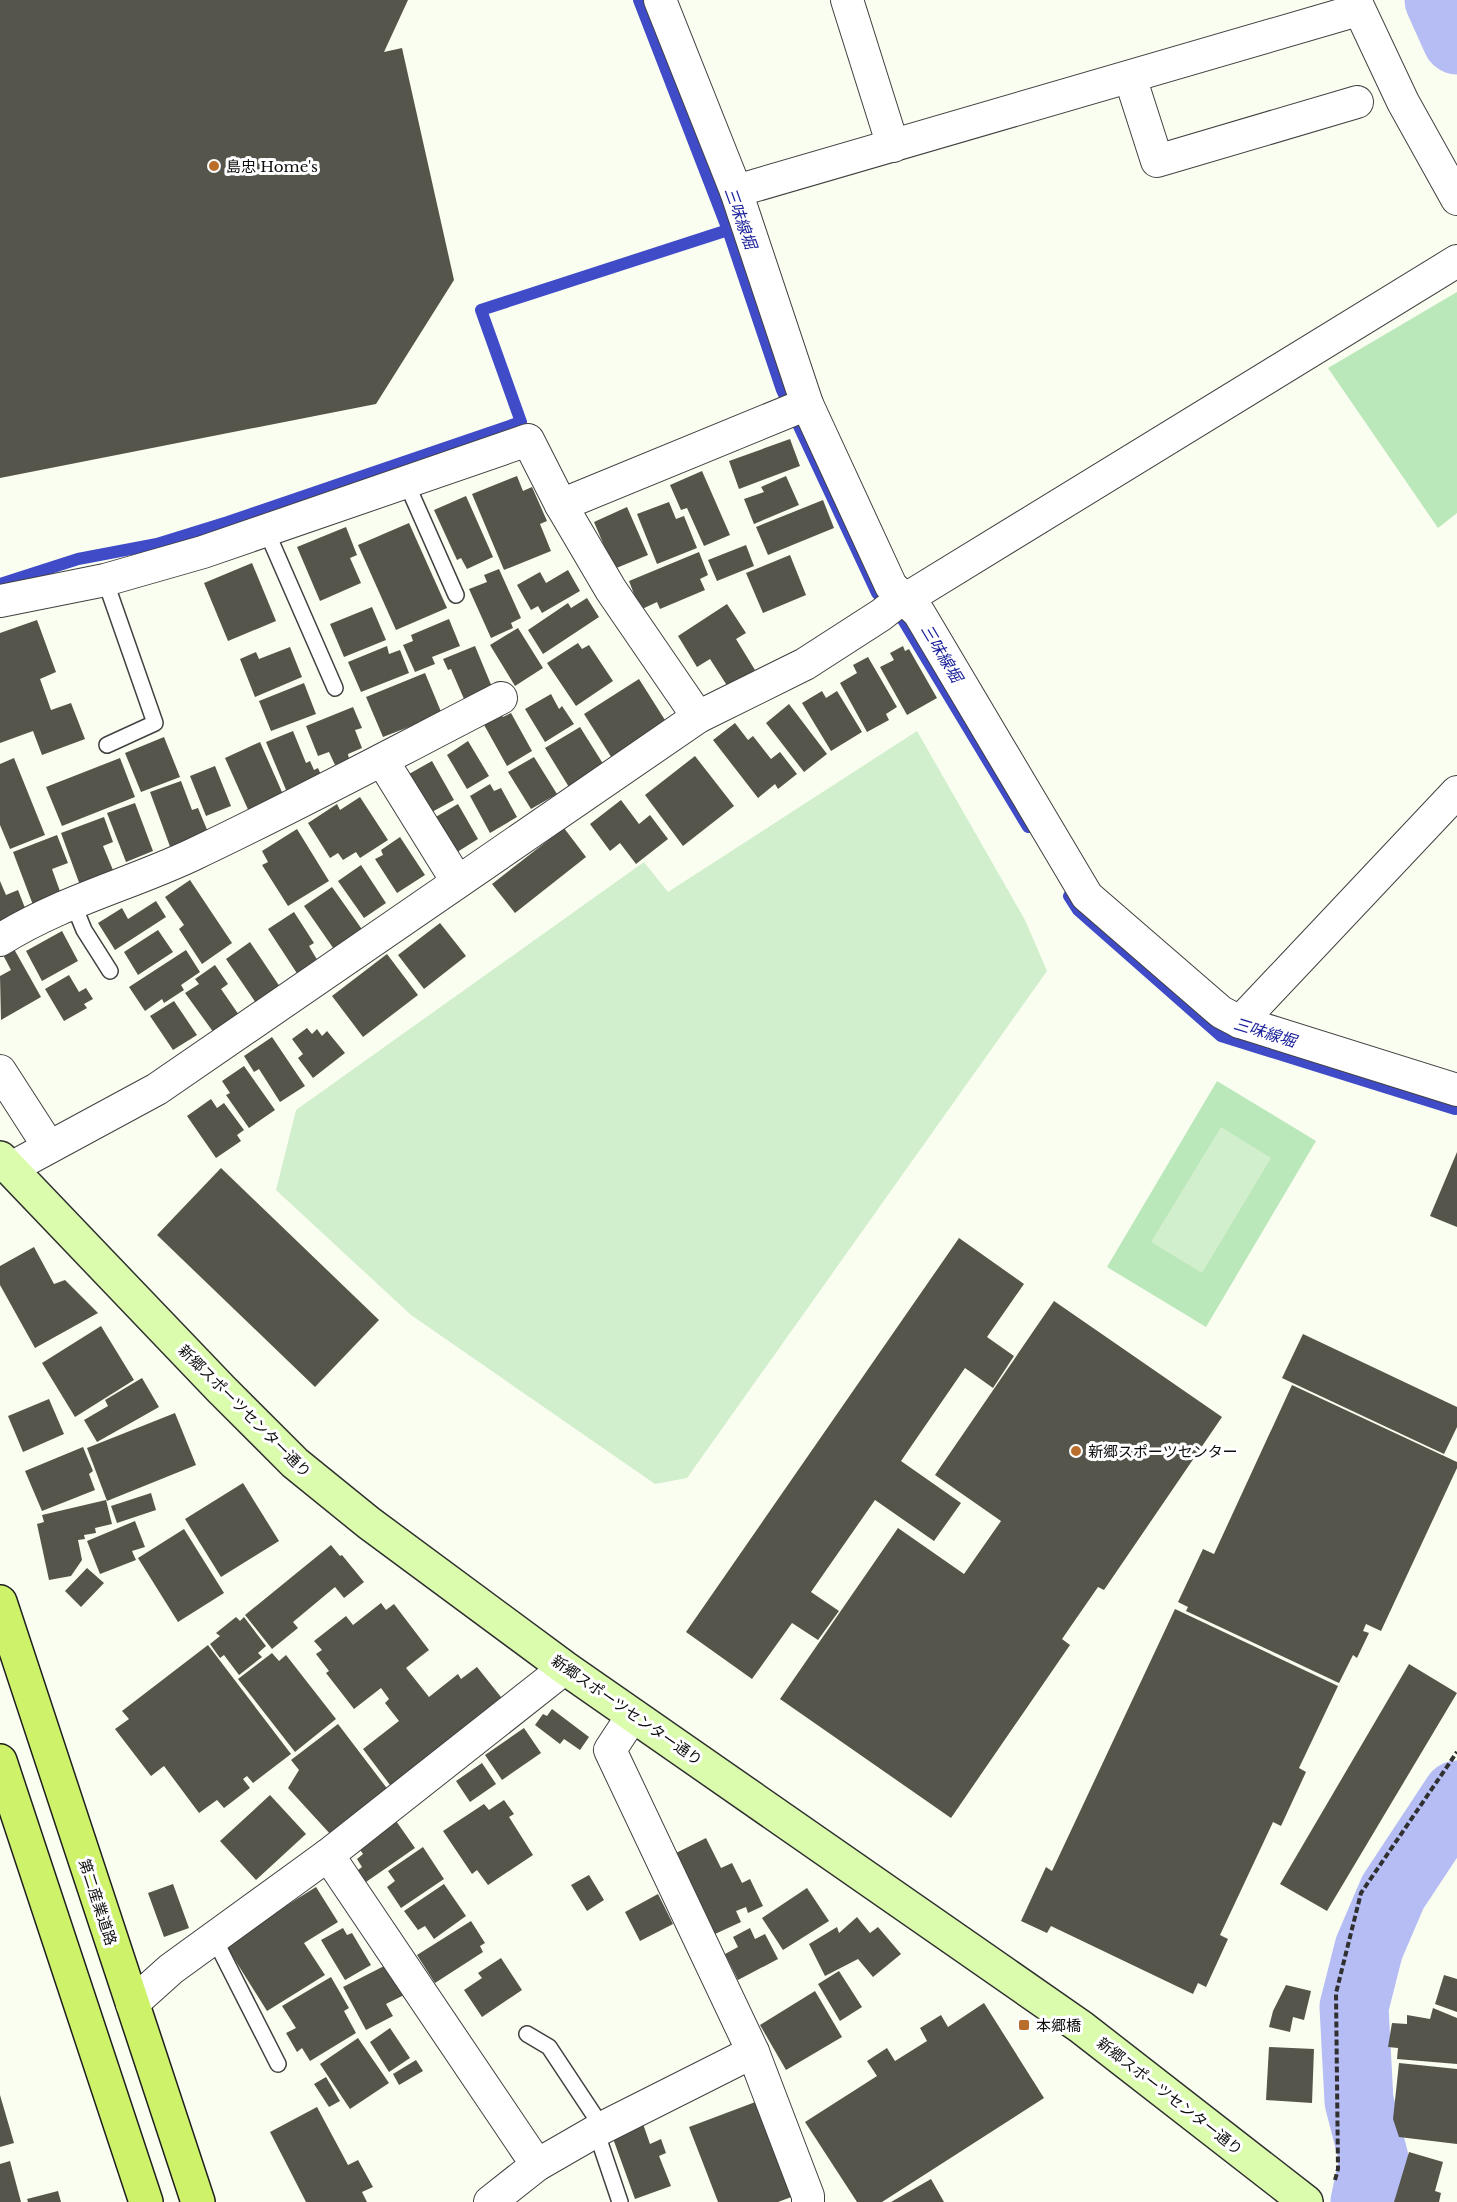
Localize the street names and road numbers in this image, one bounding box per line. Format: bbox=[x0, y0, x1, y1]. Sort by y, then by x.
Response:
street label: 新郷スポーツセンター通り bbox=[175, 1341, 315, 1481]
street label: 新郷スポーツセンター通り bbox=[548, 1651, 706, 1769]
street label: 第二産業道路 bbox=[75, 1856, 121, 1948]
street label: 新郷スポーツセンター通り bbox=[1093, 2033, 1247, 2159]

